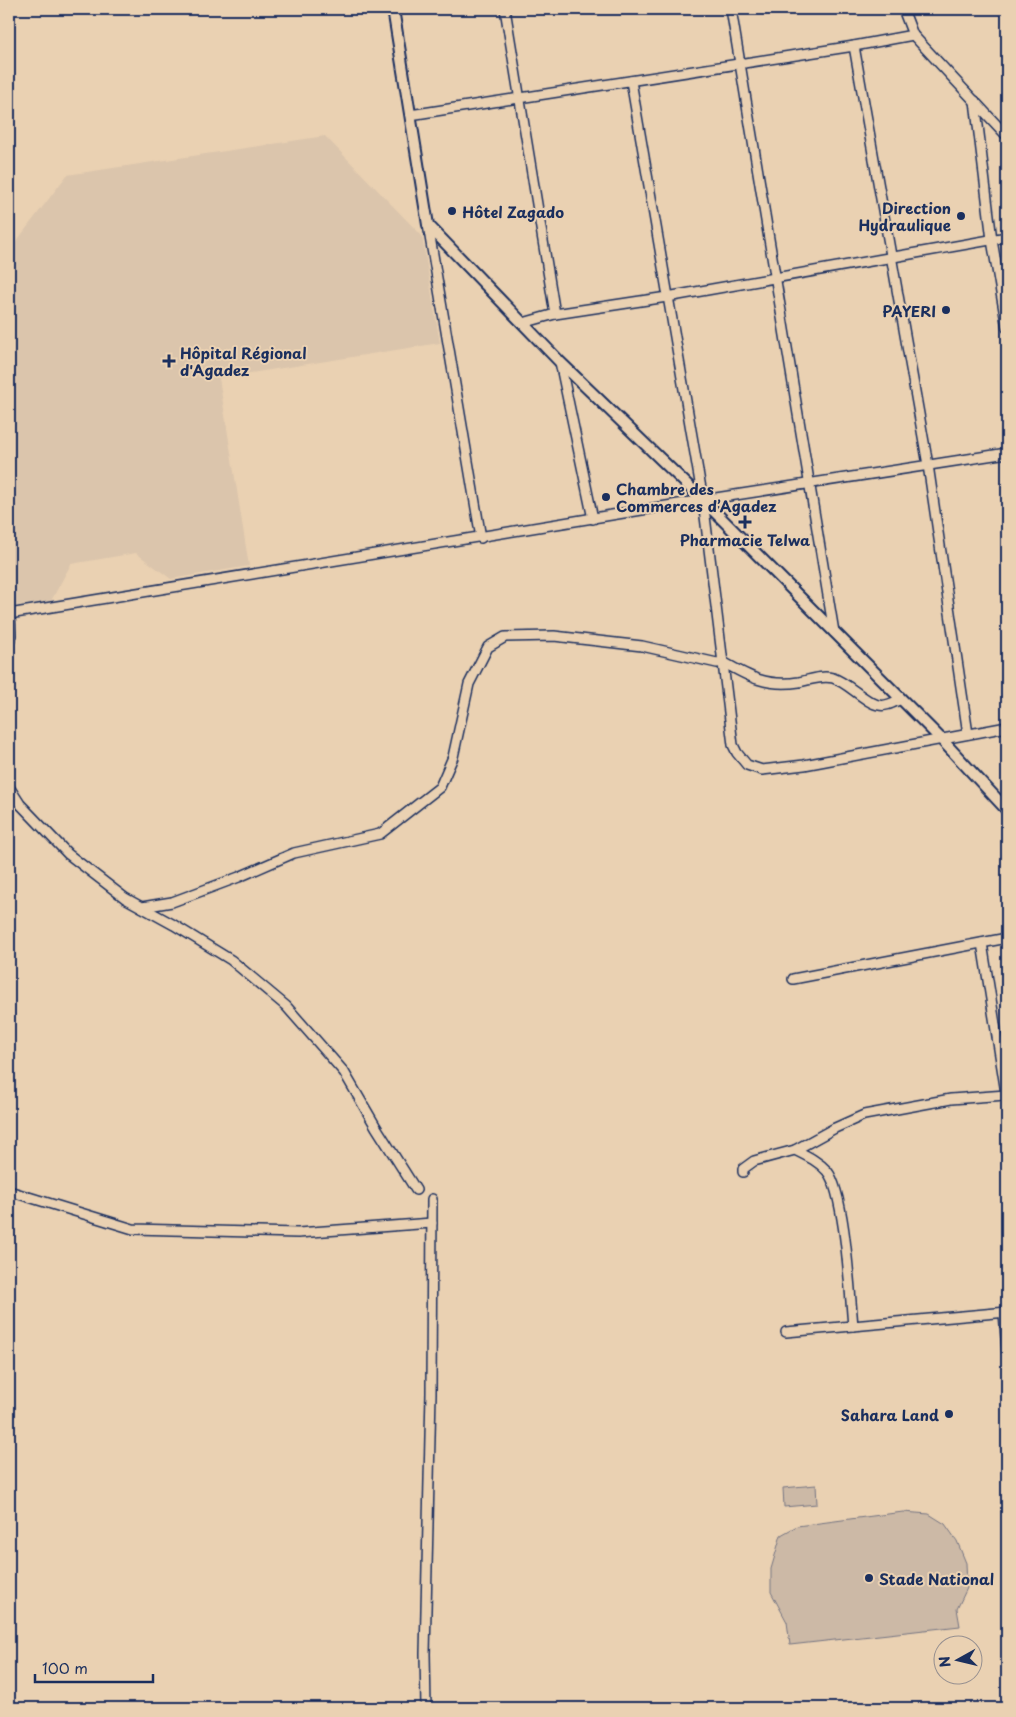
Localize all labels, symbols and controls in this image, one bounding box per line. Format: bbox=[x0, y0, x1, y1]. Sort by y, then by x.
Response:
place label: Direction Hydraulique bbox=[859, 196, 951, 236]
place label: Hôtel Zagado bbox=[462, 200, 564, 223]
marker: Hôtel Zagado bbox=[446, 205, 458, 217]
marker: Direction Hydraulique bbox=[955, 210, 967, 222]
place label: PAYERI bbox=[882, 299, 936, 322]
marker: PAYERI bbox=[940, 304, 952, 316]
place label: Hôpital Régional d'Agadez bbox=[180, 341, 307, 381]
marker: Hôpital Régional d'Agadez bbox=[162, 354, 176, 368]
place label: Chambre des Commerces d’Agadez bbox=[616, 477, 777, 517]
marker: Chambre des Commerces d’Agadez bbox=[600, 491, 612, 503]
marker: Pharmacie Telwa bbox=[739, 516, 751, 528]
place label: Pharmacie Telwa bbox=[680, 528, 810, 551]
place label: Sahara Land bbox=[841, 1403, 939, 1426]
marker: Sahara Land bbox=[943, 1408, 955, 1420]
place label: Stade National bbox=[879, 1567, 994, 1590]
marker: Stade National bbox=[863, 1572, 875, 1584]
north arrow bbox=[934, 1634, 984, 1684]
scale bar bbox=[35, 1652, 152, 1684]
text: N bbox=[933, 1655, 956, 1669]
text: 100 m bbox=[42, 1656, 88, 1679]

